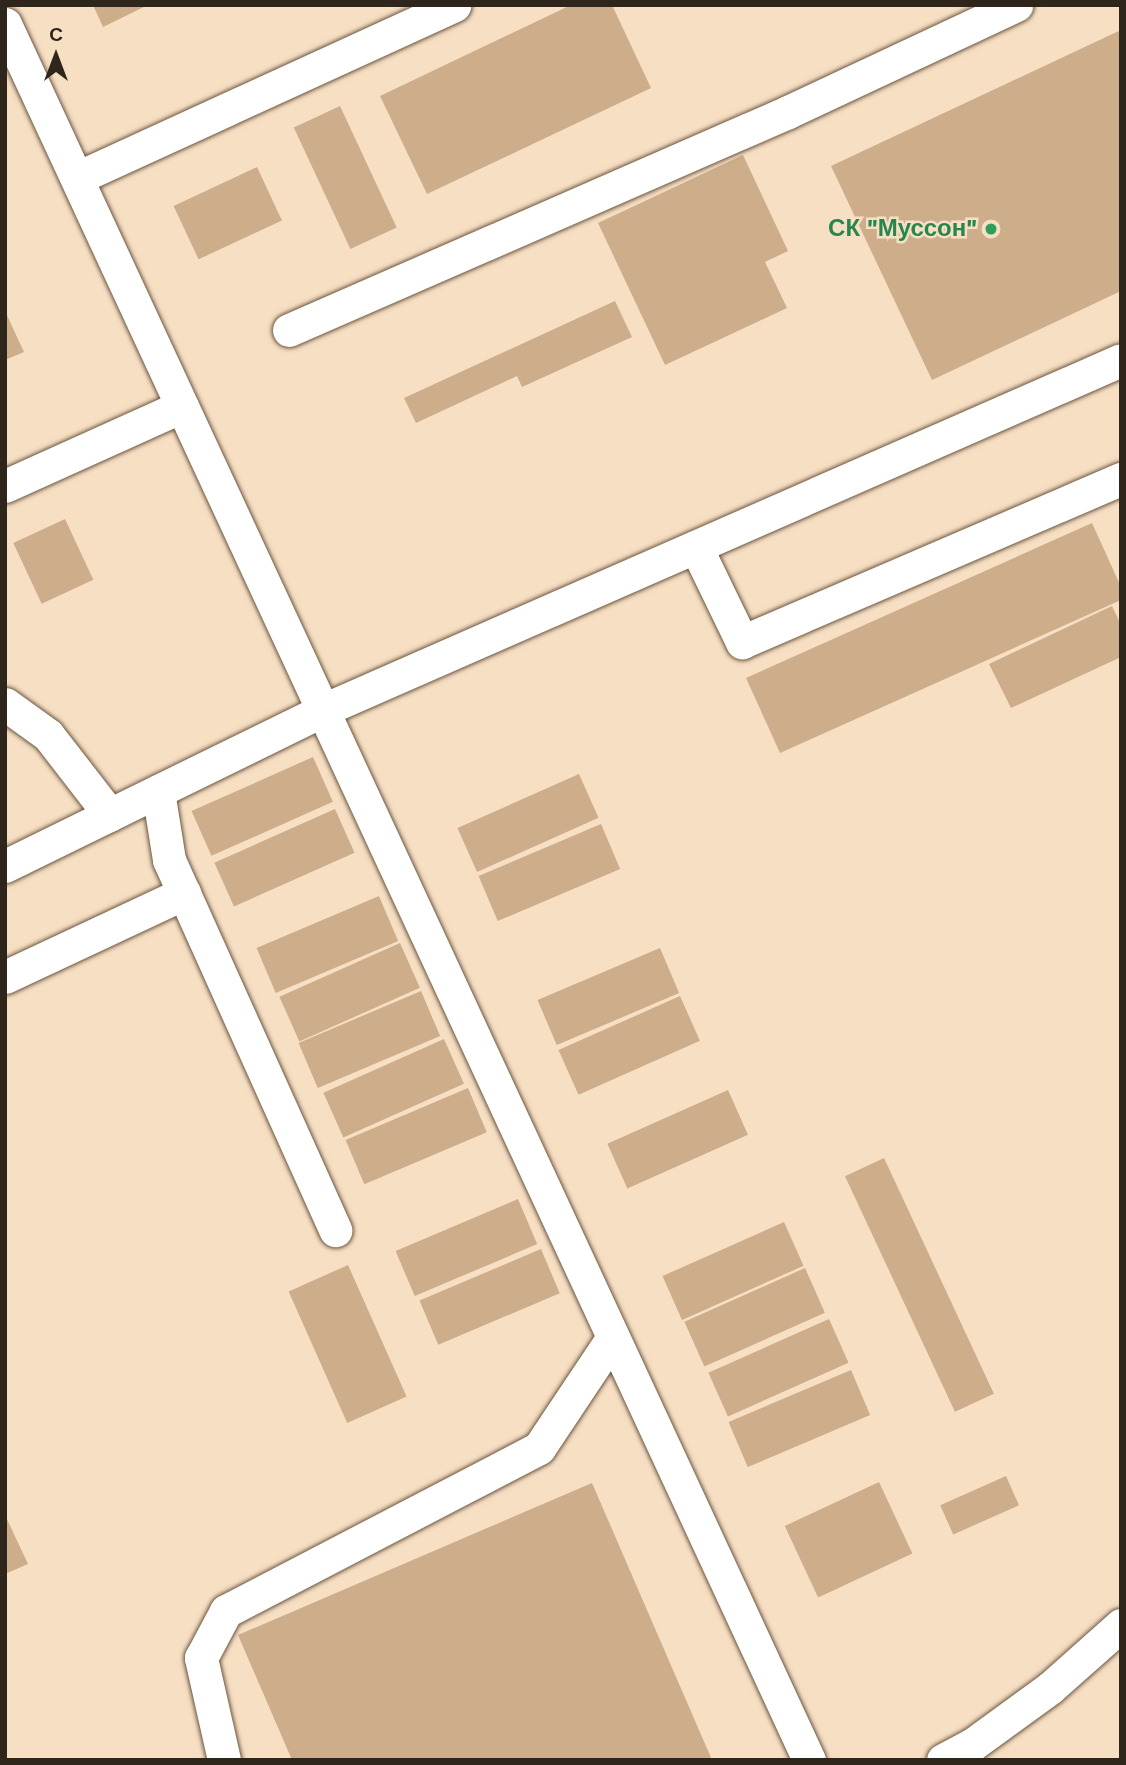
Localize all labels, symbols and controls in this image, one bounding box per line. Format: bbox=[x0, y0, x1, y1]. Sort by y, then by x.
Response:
north arrow bbox=[21, 21, 91, 91]
text: С bbox=[49, 23, 63, 46]
place label: СК "Муссон" bbox=[828, 215, 977, 243]
marker: СК "Муссон" bbox=[983, 221, 999, 237]

